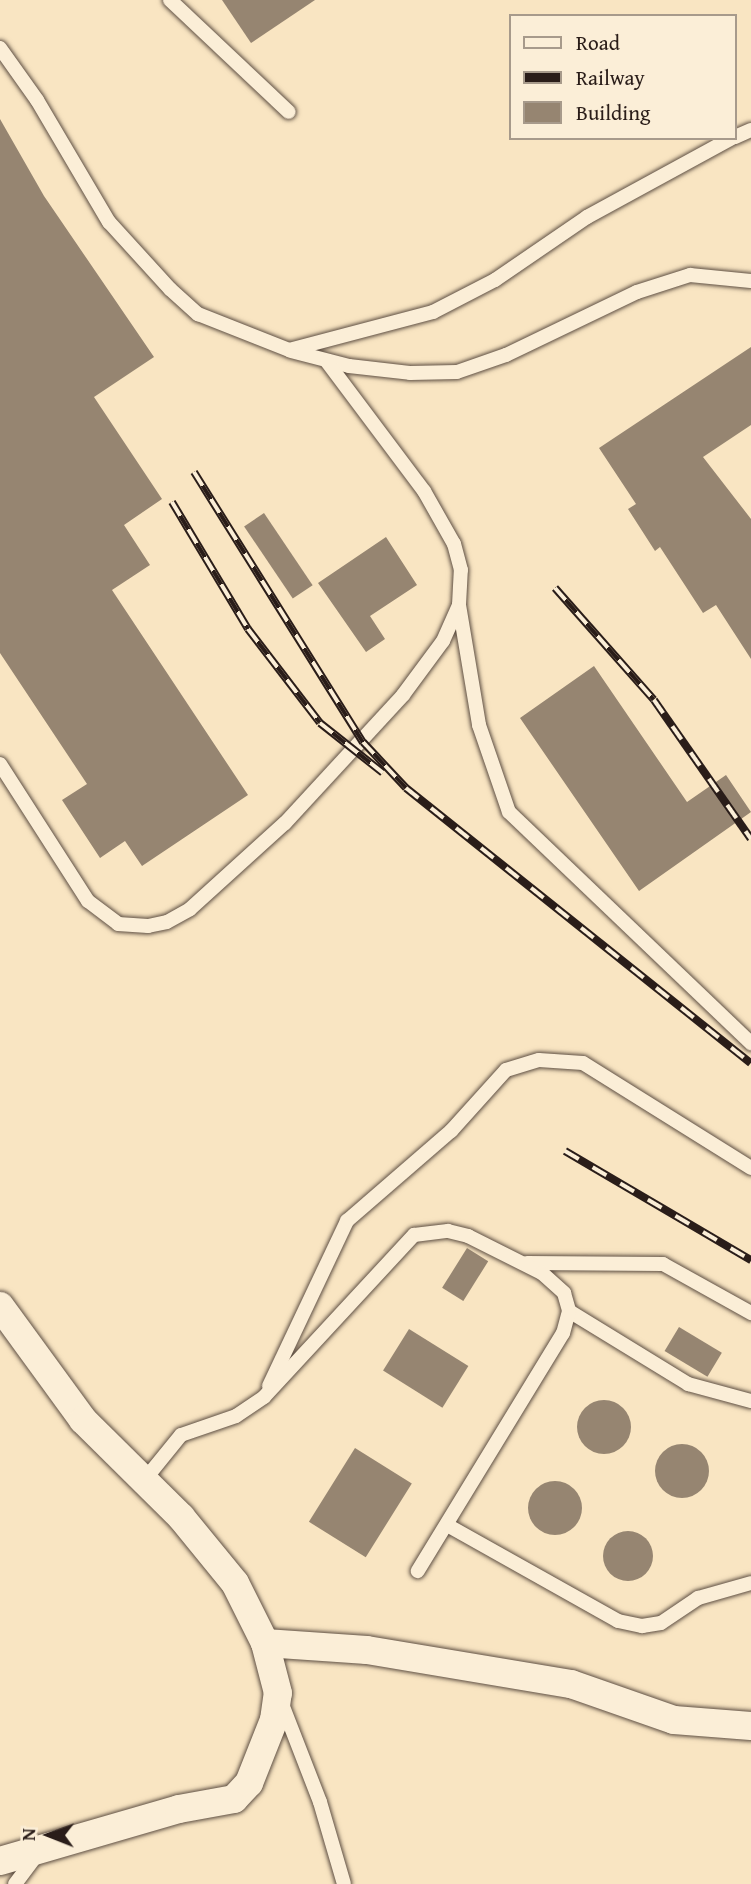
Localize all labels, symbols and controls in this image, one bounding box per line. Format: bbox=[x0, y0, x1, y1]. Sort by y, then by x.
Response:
legend bbox=[510, 14, 737, 140]
text: Road bbox=[576, 27, 620, 58]
text: Railway bbox=[576, 62, 645, 93]
text: Building bbox=[576, 97, 650, 128]
north arrow bbox=[14, 1800, 84, 1870]
text: N bbox=[14, 1828, 42, 1841]

